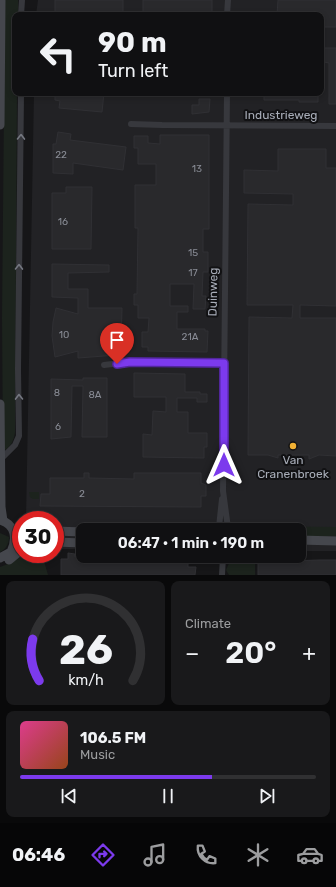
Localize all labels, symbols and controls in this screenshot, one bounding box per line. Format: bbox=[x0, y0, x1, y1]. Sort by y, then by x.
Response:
text: 90 m bbox=[98, 26, 167, 59]
icon: left bbox=[32, 28, 84, 80]
text: Turn left bbox=[98, 60, 168, 82]
street label: Industrieweg bbox=[244, 108, 318, 122]
one-way arrow bbox=[16, 134, 25, 140]
house number: 22 bbox=[55, 149, 67, 161]
house number: 13 bbox=[192, 163, 202, 175]
house number: 16 bbox=[58, 216, 68, 228]
house number: 15 bbox=[188, 247, 198, 259]
one-way arrow bbox=[15, 264, 23, 270]
house number: 17 bbox=[188, 267, 198, 279]
street label: Duinweg bbox=[206, 267, 220, 317]
pin bbox=[100, 323, 134, 364]
house number: 10 bbox=[59, 329, 69, 341]
icon: arrive bbox=[106, 329, 128, 351]
house number: 21A bbox=[182, 331, 199, 343]
house number: 8 bbox=[54, 387, 60, 399]
house number: 8A bbox=[88, 389, 102, 401]
one-way arrow bbox=[15, 394, 23, 400]
house number: 6 bbox=[55, 421, 61, 433]
marker: Van Cranenbroek bbox=[288, 441, 298, 451]
position arrow bbox=[203, 444, 245, 486]
place label: Van Cranenbroek bbox=[257, 453, 330, 481]
house number: 2 bbox=[79, 488, 85, 500]
speed limit sign: 30 bbox=[12, 511, 64, 563]
text: 06:47 · 1 min · 190 m bbox=[118, 534, 264, 552]
text: Climate bbox=[185, 616, 231, 631]
text: 26 bbox=[58, 625, 113, 674]
text: 20° bbox=[225, 635, 276, 671]
text: − bbox=[185, 640, 199, 667]
text: + bbox=[302, 640, 316, 667]
text: km/h bbox=[68, 672, 103, 689]
text: 106.5 FM bbox=[80, 729, 146, 747]
text: Music bbox=[80, 747, 115, 762]
icon: previous bbox=[58, 785, 80, 807]
icon: pause bbox=[157, 785, 179, 807]
icon: next bbox=[256, 785, 278, 807]
icon: directions bbox=[89, 841, 117, 869]
icon: music bbox=[141, 841, 169, 869]
icon: phone bbox=[192, 841, 220, 869]
icon: climate bbox=[244, 841, 272, 869]
icon: car bbox=[296, 841, 324, 869]
text: 06:46 bbox=[12, 844, 65, 866]

